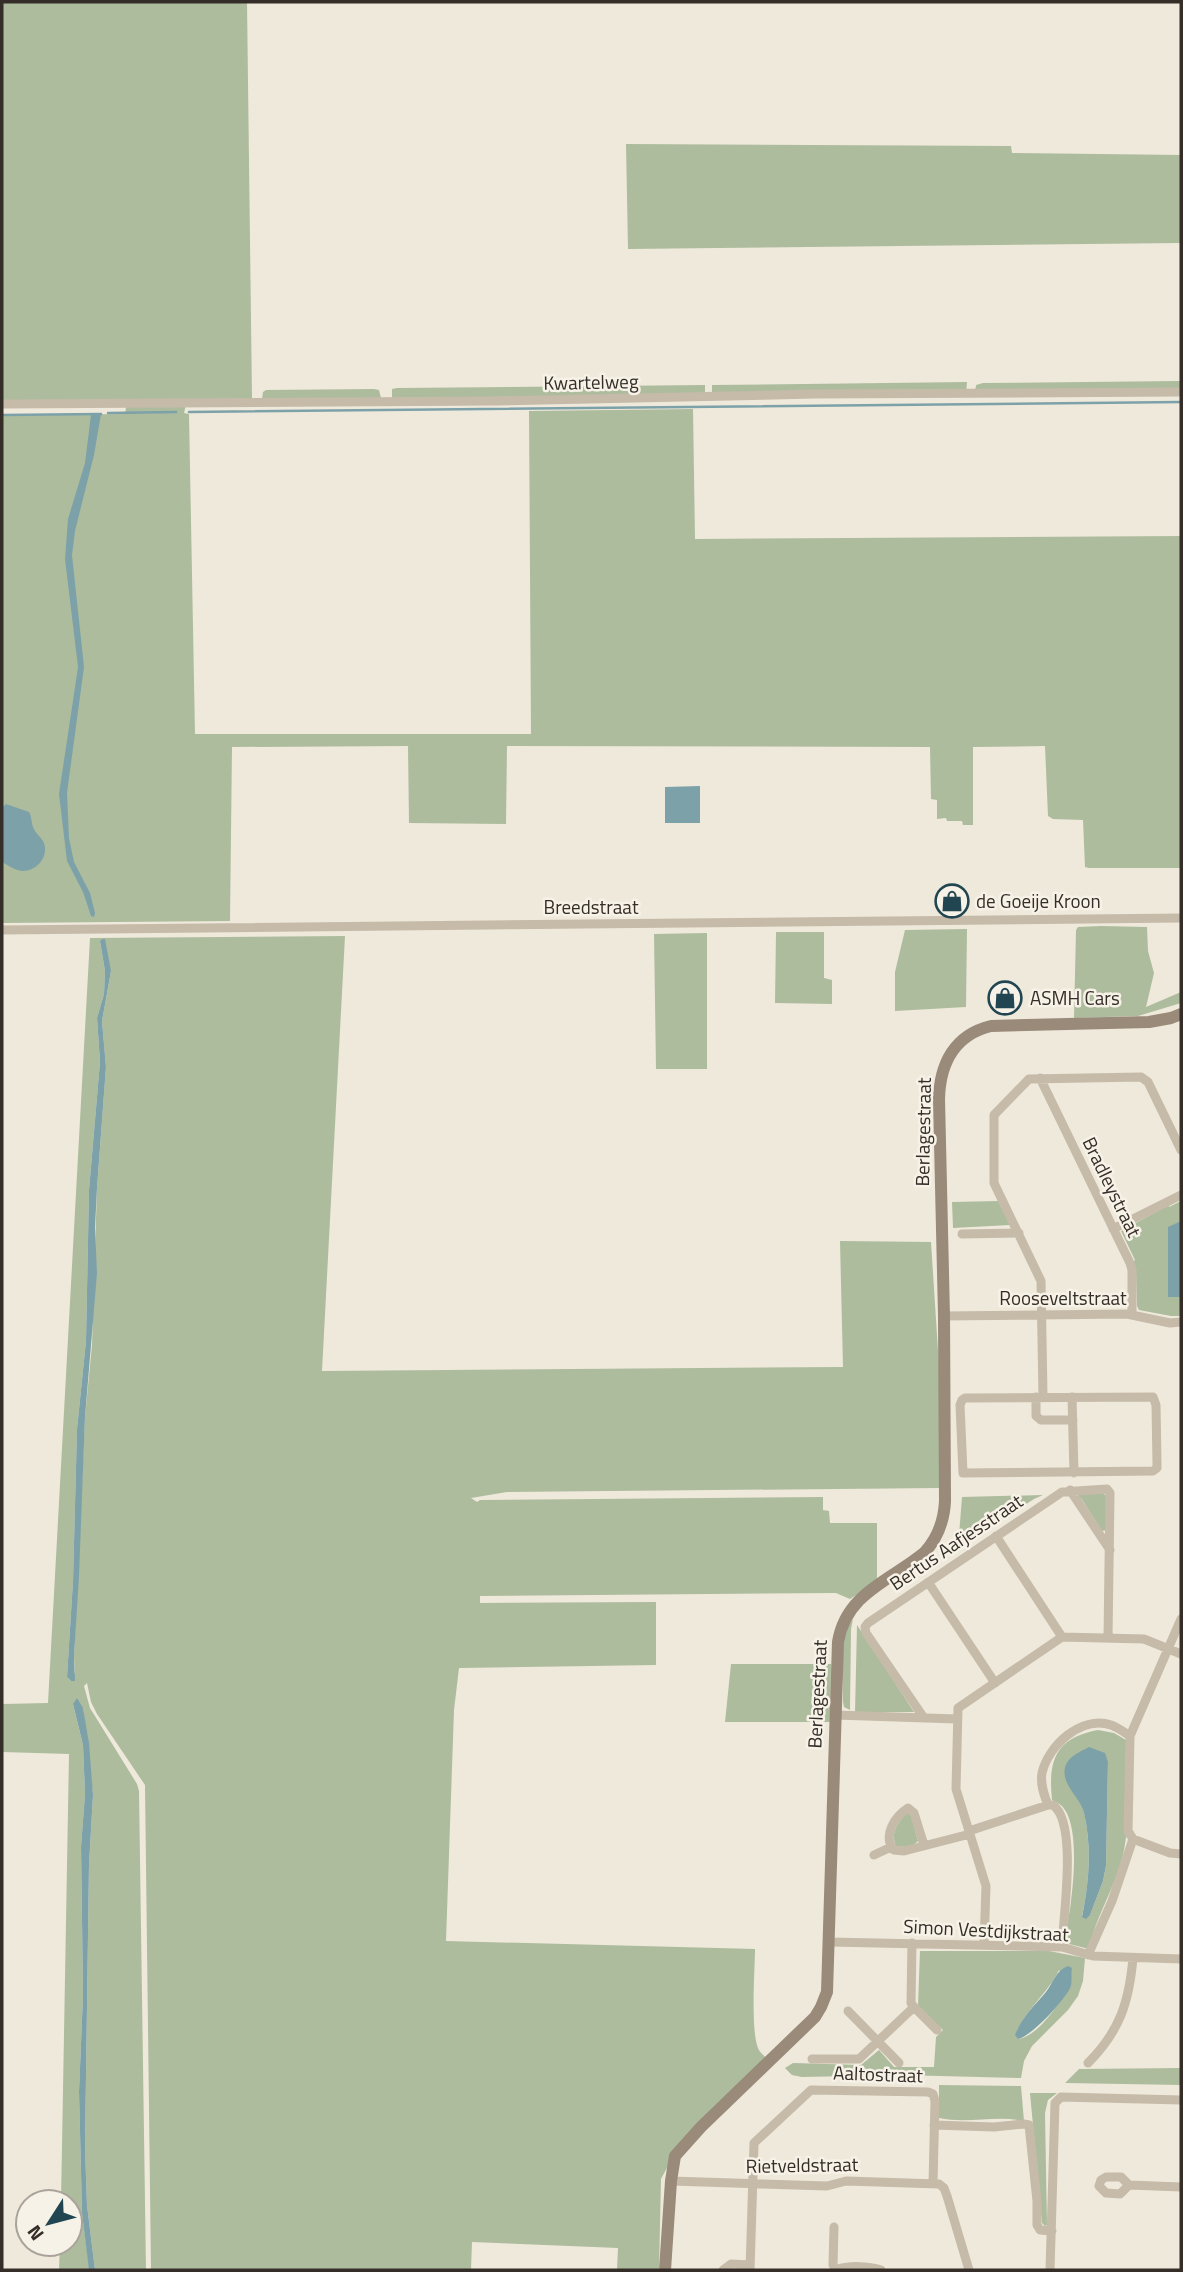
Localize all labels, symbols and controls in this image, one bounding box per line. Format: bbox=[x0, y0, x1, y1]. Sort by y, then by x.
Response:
street label: Kwartelweg bbox=[543, 366, 639, 397]
shop icon: de Goeije Kroon bbox=[933, 882, 971, 920]
place label: de Goeije Kroon bbox=[976, 886, 1101, 915]
street label: Breedstraat bbox=[543, 892, 639, 921]
shop icon: ASMH Cars bbox=[986, 979, 1024, 1017]
place label: ASMH Cars bbox=[1030, 983, 1120, 1012]
street label: Berlagestraat bbox=[907, 1077, 938, 1187]
street label: Bradleystraat bbox=[1076, 1132, 1149, 1242]
street label: Rooseveltstraat bbox=[999, 1283, 1127, 1312]
street label: Bertus Aafjesstraat bbox=[883, 1486, 1028, 1597]
street label: Berlagestraat bbox=[799, 1639, 834, 1749]
street label: Simon Vestdijkstraat bbox=[903, 1911, 1070, 1948]
street label: Aaltostraat bbox=[833, 2057, 924, 2090]
street label: Rietveldstraat bbox=[745, 2149, 859, 2180]
north arrow bbox=[14, 2188, 84, 2258]
text: N bbox=[19, 2219, 50, 2247]

